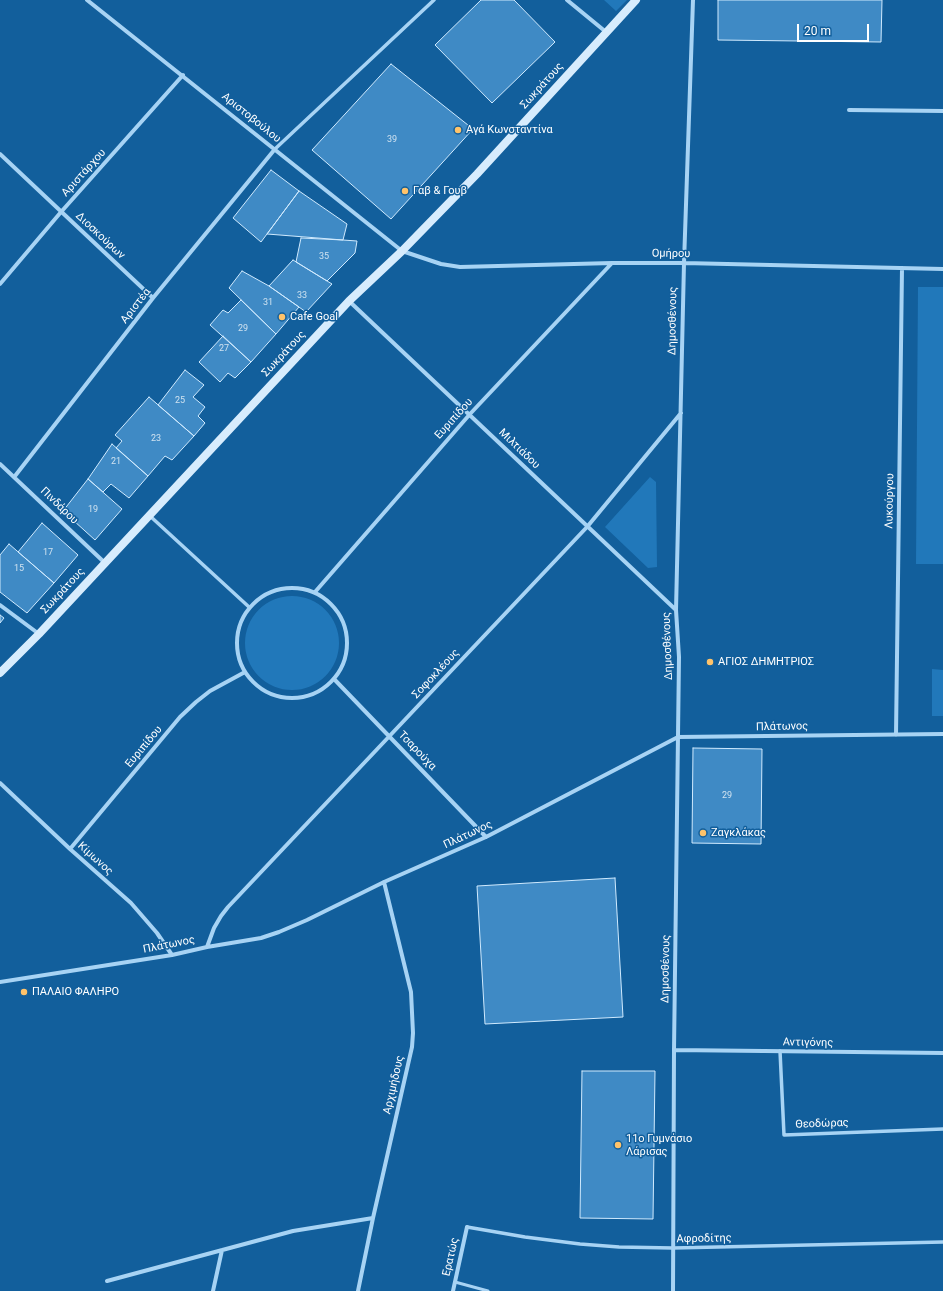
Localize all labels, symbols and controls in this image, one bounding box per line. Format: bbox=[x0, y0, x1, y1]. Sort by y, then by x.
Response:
scale bar bbox=[799, 16, 871, 42]
text: 20 m bbox=[804, 24, 831, 38]
street label: Σωκράτους bbox=[518, 60, 566, 112]
street label: Αριστοβούλου bbox=[219, 90, 283, 146]
place label: Αγά Κωνσταντίνα bbox=[466, 123, 553, 137]
marker: Αγά Κωνσταντίνα bbox=[453, 125, 463, 135]
house number: 39 bbox=[387, 135, 397, 145]
street label: Αριστάρχου bbox=[59, 146, 109, 200]
place label: Γαβ & Γουβ bbox=[413, 184, 467, 198]
marker: Γαβ & Γουβ bbox=[400, 186, 410, 196]
street label: Διοσκούρων bbox=[73, 210, 127, 262]
street label: Ομήρου bbox=[652, 247, 690, 261]
house number: 35 bbox=[319, 252, 329, 262]
street label: Αριστέα bbox=[118, 286, 154, 326]
street label: Δημοσθένους bbox=[666, 287, 680, 355]
house number: 33 bbox=[297, 291, 307, 301]
house number: 31 bbox=[263, 298, 273, 308]
place label: Cafe Goal bbox=[290, 310, 338, 324]
marker: Cafe Goal bbox=[277, 312, 287, 322]
house number: 29 bbox=[238, 324, 248, 334]
street label: Σωκράτους bbox=[259, 328, 309, 380]
house number: 27 bbox=[219, 344, 229, 354]
house number: 25 bbox=[175, 396, 185, 406]
street label: Ευριπίδου bbox=[432, 396, 476, 442]
street label: Μιλτιάδου bbox=[496, 426, 542, 472]
house number: 23 bbox=[151, 434, 161, 444]
house number: 21 bbox=[111, 457, 121, 467]
street label: Λυκούργου bbox=[883, 473, 897, 529]
street label: Πινδάρου bbox=[37, 485, 81, 527]
house number: 19 bbox=[88, 505, 98, 515]
house number: 17 bbox=[43, 548, 53, 558]
house number: 15 bbox=[14, 564, 24, 574]
street label: Σωκράτους bbox=[38, 565, 88, 617]
street label: Δημοσθένους bbox=[660, 612, 676, 680]
street label: Σοφοκλέους bbox=[410, 646, 462, 702]
place label: ΑΓΙΟΣ ΔΗΜΗΤΡΙΟΣ bbox=[718, 655, 814, 669]
marker: ΑΓΙΟΣ ΔΗΜΗΤΡΙΟΣ bbox=[705, 657, 715, 667]
street label: Πλάτωνος bbox=[756, 720, 808, 734]
street label: Ευριπίδου bbox=[123, 723, 165, 771]
street label: Τσαρούχα bbox=[395, 729, 439, 773]
house number: 29 bbox=[722, 791, 732, 801]
street label: Πλάτωνος bbox=[441, 818, 495, 852]
place label: Ζαγκλάκας bbox=[711, 826, 766, 840]
marker: Ζαγκλάκας bbox=[698, 828, 708, 838]
street label: Κίμωνος bbox=[75, 840, 115, 878]
street label: Πλάτωνος bbox=[142, 934, 196, 956]
street label: Δημοσθένους bbox=[659, 935, 673, 1003]
place label: ΠΑΛΑΙΟ ΦΑΛΗΡΟ bbox=[32, 985, 119, 999]
marker: ΠΑΛΑΙΟ ΦΑΛΗΡΟ bbox=[19, 987, 29, 997]
street label: Αντιγόνης bbox=[783, 1036, 833, 1050]
street label: Αρχιμήδους bbox=[381, 1054, 407, 1116]
street label: Θεοδώρας bbox=[795, 1116, 849, 1132]
place label: 11ο Γυμνάσιο Λάρισας bbox=[626, 1132, 692, 1158]
marker: 11ο Γυμνάσιο Λάρισας bbox=[613, 1140, 623, 1150]
street label: Αφροδίτης bbox=[676, 1232, 732, 1246]
street label: Ερατώς bbox=[440, 1236, 462, 1278]

